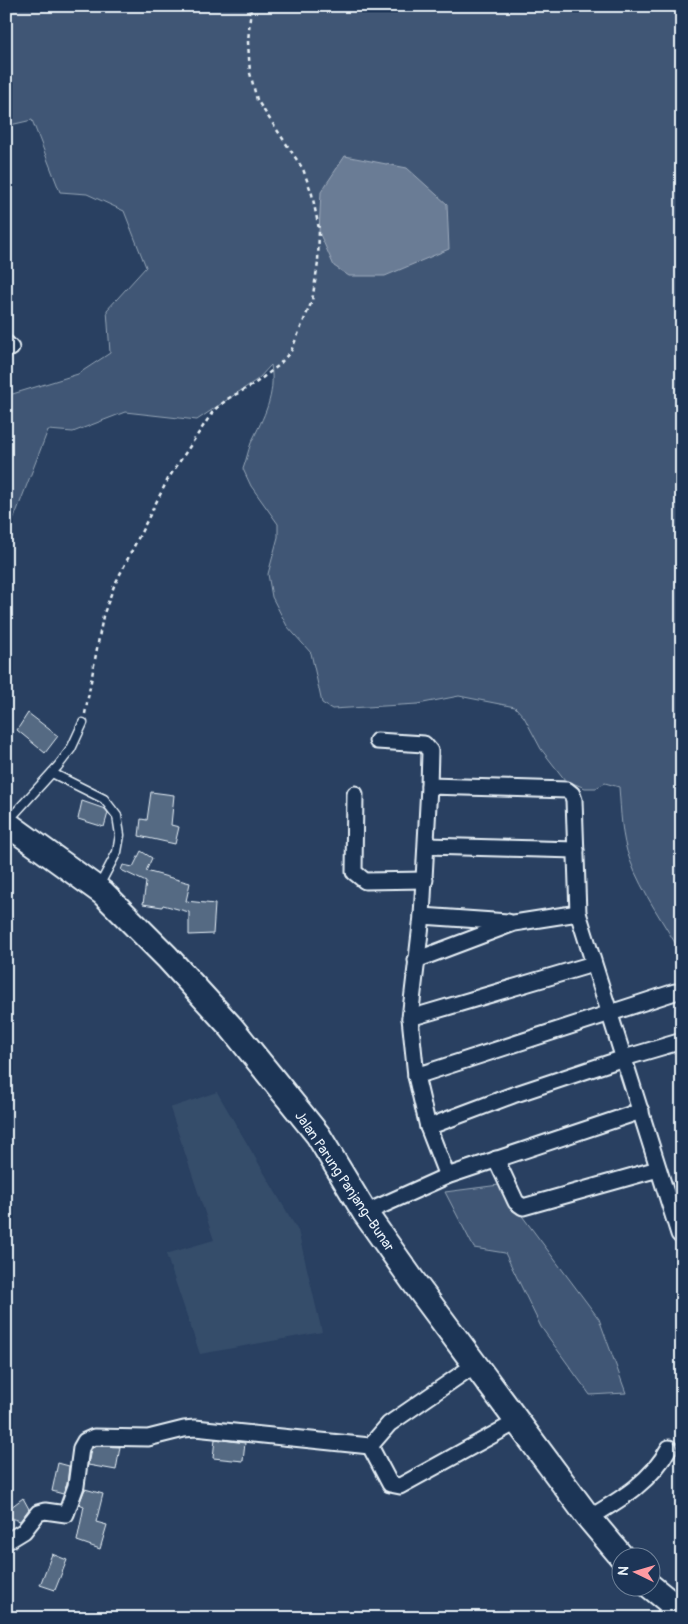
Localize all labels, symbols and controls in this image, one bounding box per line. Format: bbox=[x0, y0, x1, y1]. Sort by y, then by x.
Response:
street label: Jalan Parung Panjang–Bunar bbox=[291, 1108, 398, 1255]
north arrow bbox=[610, 1546, 660, 1596]
text: N bbox=[615, 1565, 632, 1576]

